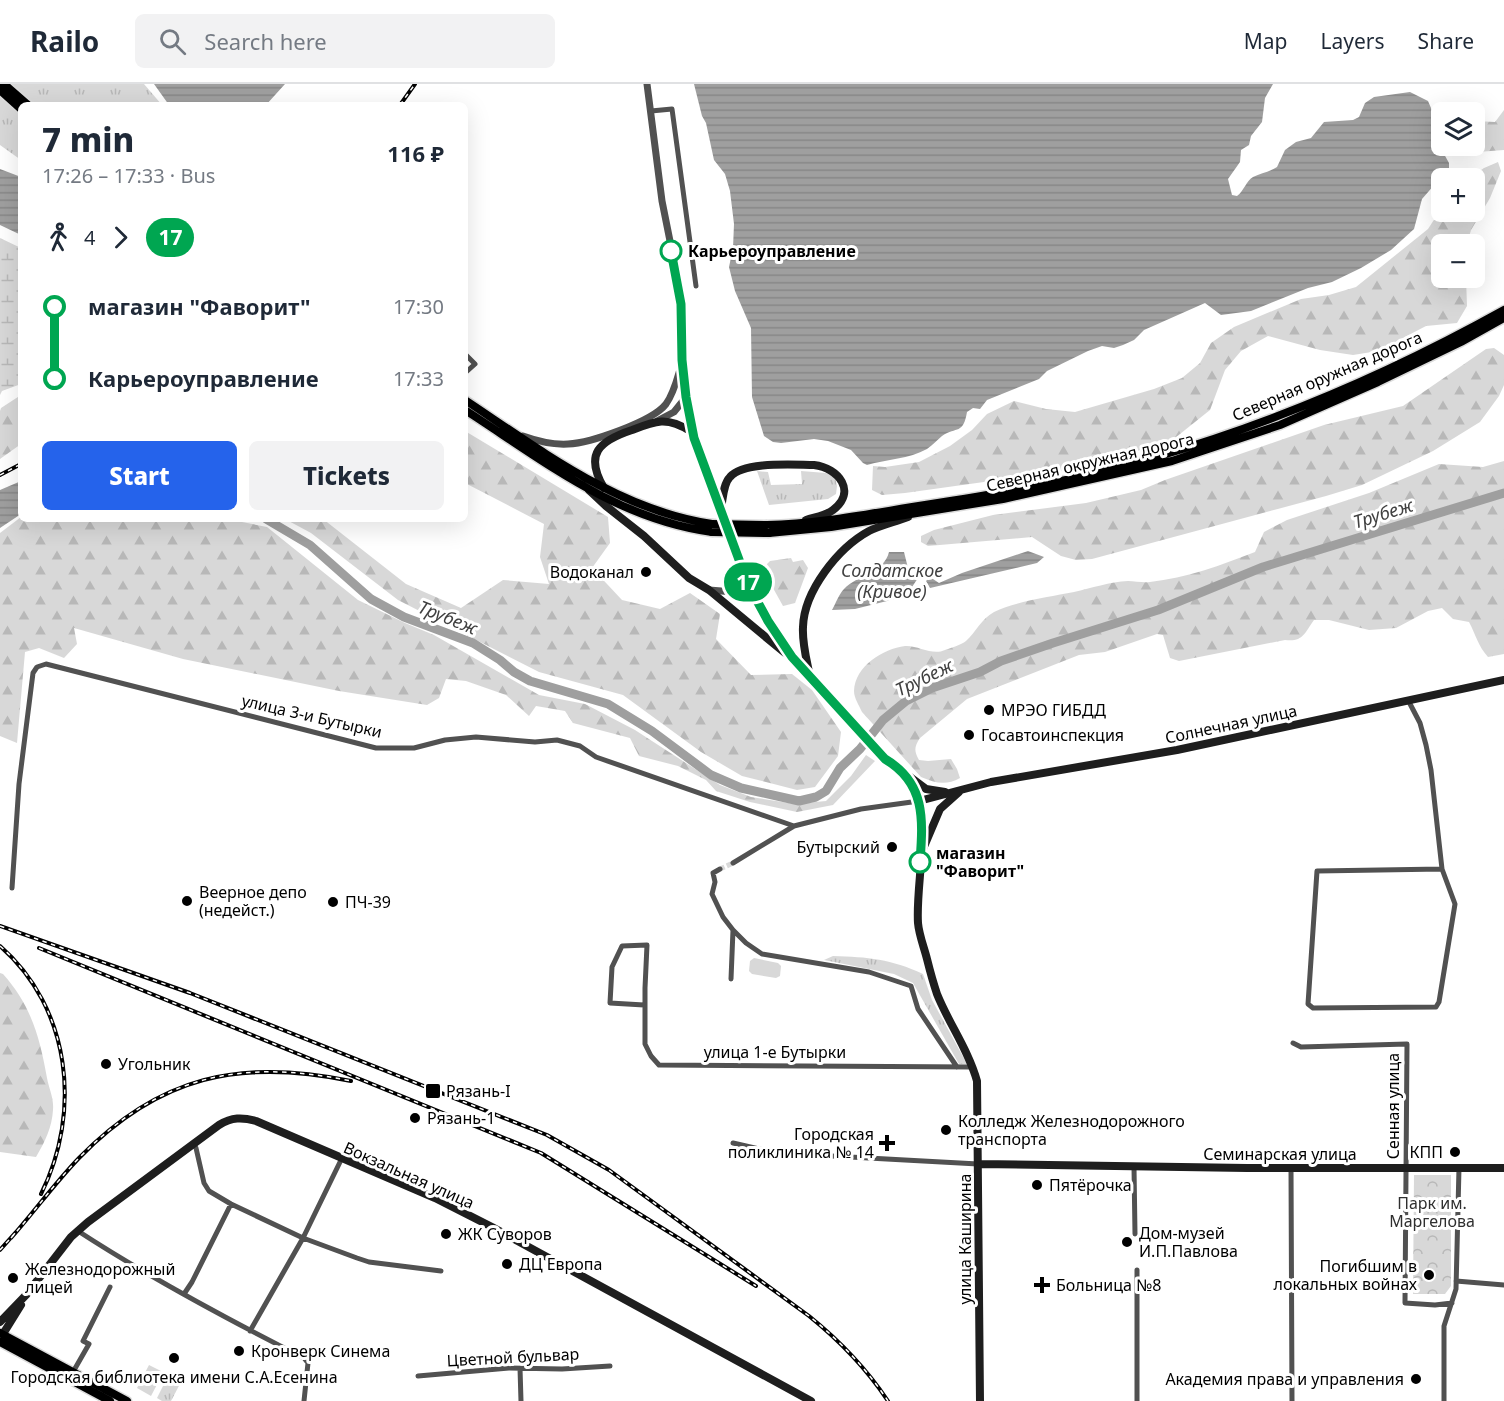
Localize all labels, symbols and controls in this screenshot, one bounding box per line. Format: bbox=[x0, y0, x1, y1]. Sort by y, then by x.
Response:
search box bbox=[135, 14, 555, 68]
text: Railo bbox=[30, 22, 99, 60]
icon: search bbox=[156, 25, 189, 58]
text: Search here bbox=[204, 26, 327, 56]
text: Map bbox=[1244, 27, 1288, 55]
text: Layers bbox=[1321, 27, 1385, 55]
text: Share bbox=[1418, 27, 1474, 55]
map controls bbox=[1431, 102, 1485, 288]
button: layers bbox=[1431, 102, 1485, 156]
text: 7 min bbox=[42, 117, 134, 162]
text: 116 ₽ bbox=[387, 138, 444, 168]
text: 17:26 – 17:33 · Bus bbox=[42, 162, 215, 189]
button: + bbox=[1431, 168, 1485, 222]
icon: walk bbox=[42, 221, 75, 254]
icon: forward bbox=[104, 221, 137, 254]
text: 17 bbox=[158, 223, 182, 251]
text: 4 bbox=[84, 224, 95, 251]
button: − bbox=[1431, 234, 1485, 288]
marker: Карьероуправление bbox=[660, 240, 682, 262]
place label: Карьероуправление bbox=[688, 240, 856, 262]
text: магазин "Фаворит" bbox=[88, 291, 311, 321]
text: 17:30 bbox=[393, 293, 444, 320]
street label: Северная оружная дорога bbox=[1229, 326, 1425, 426]
text: Карьероуправление bbox=[88, 363, 319, 393]
text: 17:33 bbox=[393, 365, 444, 392]
street label: Северная окружная дорога bbox=[984, 427, 1196, 497]
button: Start bbox=[42, 441, 237, 510]
button: Tickets bbox=[249, 441, 444, 510]
water label: Трубеж bbox=[1350, 492, 1417, 534]
water label: Солдатское (Кривое) bbox=[841, 558, 943, 603]
place label: Водоканал bbox=[550, 561, 634, 583]
line badge: 17 bbox=[721, 562, 775, 602]
marker: Водоканал bbox=[639, 565, 653, 579]
text: 17 bbox=[736, 568, 760, 596]
water label: Трубеж bbox=[415, 594, 482, 640]
water label: Трубеж bbox=[891, 652, 958, 701]
street label: улица 3-и Бутырки bbox=[240, 689, 384, 743]
place label: МРЭО ГИБДД bbox=[1001, 699, 1106, 721]
street label: Солнечная улица bbox=[1163, 699, 1299, 749]
marker: МРЭО ГИБДД bbox=[982, 703, 996, 717]
place label: Госавтоинспекция bbox=[981, 724, 1124, 746]
marker: Госавтоинспекция bbox=[962, 728, 976, 742]
place label: Бутырский bbox=[797, 836, 880, 858]
marker: Бутырский bbox=[885, 840, 899, 854]
place label: магазин "Фаворит" bbox=[936, 842, 1024, 882]
marker: магазин "Фаворит" bbox=[909, 851, 931, 873]
place label: Веерное депо (недейст.) bbox=[199, 881, 307, 921]
place label: ПЧ-39 bbox=[345, 891, 391, 913]
marker: Веерное депо (недейст.) bbox=[180, 894, 194, 908]
marker: ПЧ-39 bbox=[326, 895, 340, 909]
street label: улица 1-е Бутырки bbox=[704, 1041, 846, 1063]
place label: Угольник bbox=[118, 1053, 191, 1075]
street label: Сенная улица bbox=[1382, 1053, 1404, 1159]
marker: Угольник bbox=[99, 1057, 113, 1071]
place label: Рязань-I bbox=[446, 1080, 511, 1102]
marker: Рязань-I bbox=[424, 1082, 442, 1100]
place label: Рязань-1 bbox=[427, 1107, 495, 1129]
place label: Колледж Железнодорожного транспорта bbox=[958, 1110, 1185, 1150]
marker: Рязань-1 bbox=[408, 1111, 422, 1125]
place label: Городская поликлиника № 14 bbox=[728, 1123, 874, 1163]
marker: Колледж Железнодорожного транспорта bbox=[939, 1123, 953, 1137]
marker: Городская поликлиника № 14 bbox=[878, 1134, 896, 1152]
street label: Вокзальная улица bbox=[340, 1136, 478, 1214]
place label: КПП bbox=[1410, 1141, 1443, 1163]
street label: Семинарская улица bbox=[1203, 1143, 1357, 1165]
marker: КПП bbox=[1448, 1145, 1462, 1159]
street label: улица Каширина bbox=[954, 1174, 976, 1304]
place label: Пятёрочка bbox=[1049, 1174, 1132, 1196]
marker: Пятёрочка bbox=[1030, 1178, 1044, 1192]
park label: Парк им. Маргелова bbox=[1389, 1192, 1475, 1232]
place label: Дом-музей И.П.Павлова bbox=[1139, 1222, 1238, 1262]
place label: ЖК Суворов bbox=[458, 1223, 552, 1245]
marker: ЖК Суворов bbox=[439, 1227, 453, 1241]
marker: Дом-музей И.П.Павлова bbox=[1120, 1235, 1134, 1249]
place label: ДЦ Европа bbox=[519, 1253, 602, 1275]
place label: Погибшим в локальных войнах bbox=[1274, 1255, 1418, 1295]
marker: ДЦ Европа bbox=[500, 1257, 514, 1271]
place label: Железнодорожный лицей bbox=[25, 1258, 175, 1298]
marker: Погибшим в локальных войнах bbox=[1422, 1268, 1436, 1282]
marker: Железнодорожный лицей bbox=[6, 1271, 20, 1285]
place label: Больница №8 bbox=[1056, 1274, 1162, 1296]
marker: Больница №8 bbox=[1033, 1276, 1051, 1294]
place label: Кронверк Синема bbox=[251, 1340, 390, 1362]
street label: Цветной бульвар bbox=[446, 1343, 580, 1371]
marker: Кронверк Синема bbox=[232, 1344, 246, 1358]
marker: Городская библиотека имени С.А.Есенина bbox=[167, 1351, 181, 1365]
place label: Городская библиотека имени С.А.Есенина bbox=[10, 1366, 338, 1388]
place label: Академия права и управления bbox=[1165, 1368, 1404, 1390]
marker: Академия права и управления bbox=[1409, 1372, 1423, 1386]

